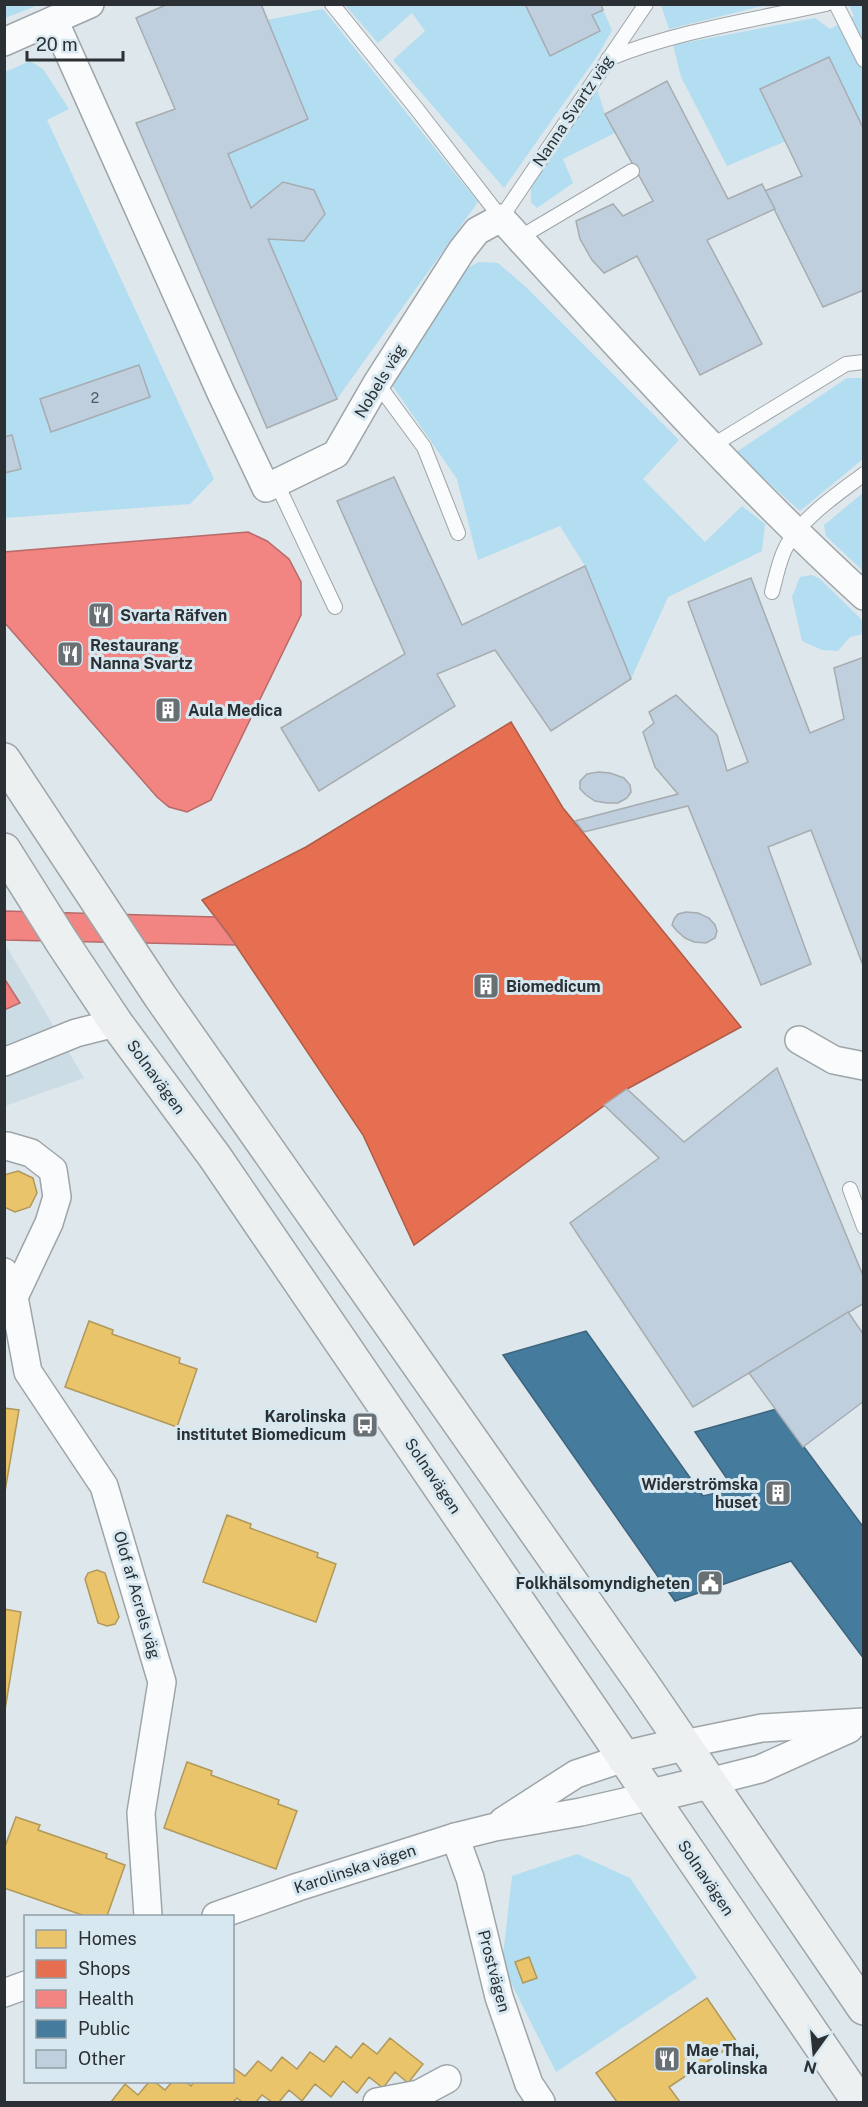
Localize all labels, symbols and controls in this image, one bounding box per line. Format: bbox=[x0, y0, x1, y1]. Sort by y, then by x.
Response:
scale bar bbox=[27, 24, 123, 62]
text: 20 m bbox=[36, 34, 78, 55]
street label: Nanna Svartz väg bbox=[529, 52, 617, 170]
street label: Nobels väg bbox=[351, 341, 409, 421]
house number: 2 bbox=[91, 390, 99, 406]
restaurant icon: Svarta Räfven bbox=[86, 600, 116, 630]
place label: Svarta Räfven bbox=[120, 606, 227, 625]
place label: Restaurang Nanna Svartz bbox=[90, 636, 192, 673]
restaurant icon: Restaurang Nanna Svartz bbox=[55, 639, 85, 669]
building icon: Aula Medica bbox=[153, 695, 183, 725]
place label: Aula Medica bbox=[188, 701, 282, 720]
building icon: Biomedicum bbox=[471, 971, 501, 1001]
place label: Biomedicum bbox=[506, 977, 601, 996]
street label: Solnavägen bbox=[123, 1036, 189, 1118]
place label: Karolinska institutet Biomedicum bbox=[177, 1407, 346, 1444]
bus stop icon: Karolinska institutet Biomedicum bbox=[350, 1410, 380, 1440]
street label: Solnavägen bbox=[401, 1435, 465, 1517]
place label: Widerströmska huset bbox=[641, 1475, 758, 1512]
building icon: Widerströmska huset bbox=[763, 1478, 793, 1508]
street label: Olof af Acrels väg bbox=[110, 1529, 164, 1661]
public building icon: Folkhälsomyndigheten bbox=[695, 1568, 725, 1598]
place label: Folkhälsomyndigheten bbox=[515, 1574, 690, 1593]
street label: Solnavägen bbox=[674, 1837, 738, 1919]
street label: Karolinska vägen bbox=[292, 1840, 418, 1898]
legend bbox=[24, 1915, 234, 2083]
text: Homes bbox=[78, 1928, 137, 1949]
street label: Prostvägen bbox=[474, 1928, 514, 2014]
text: Shops bbox=[78, 1958, 130, 1979]
text: Health bbox=[78, 1988, 134, 2009]
text: Public bbox=[78, 2018, 130, 2039]
north arrow bbox=[784, 2023, 844, 2083]
place label: Mae Thai, Karolinska bbox=[686, 2041, 768, 2078]
restaurant icon: Mae Thai, Karolinska bbox=[652, 2044, 682, 2074]
text: Other bbox=[78, 2048, 126, 2069]
text: N bbox=[802, 2056, 819, 2078]

